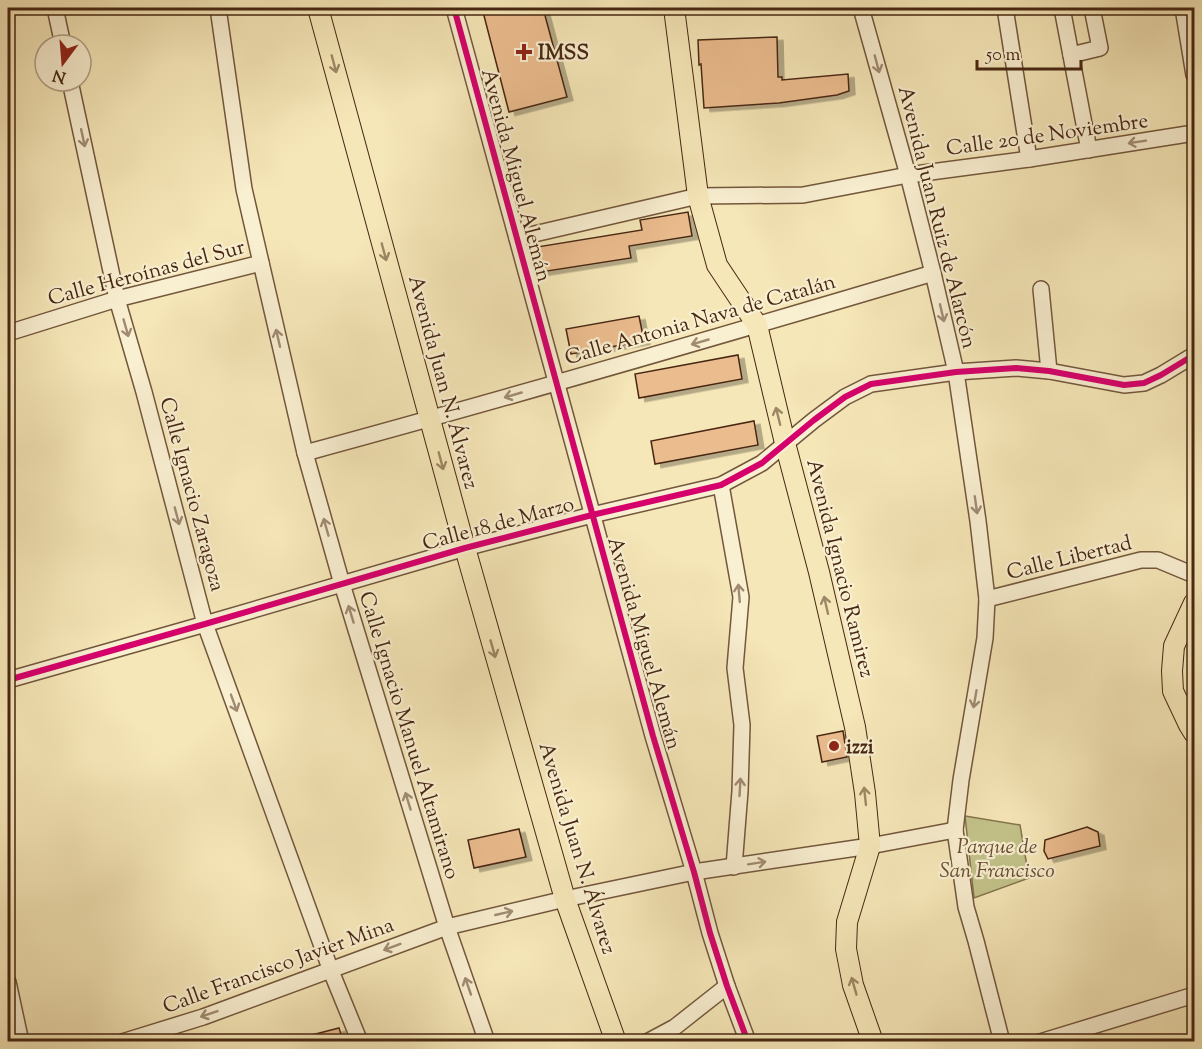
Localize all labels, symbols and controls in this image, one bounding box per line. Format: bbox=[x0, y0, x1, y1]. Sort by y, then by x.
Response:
north arrow bbox=[33, 33, 93, 93]
scale bar bbox=[977, 33, 1080, 71]
place label: IMSS bbox=[538, 39, 589, 69]
marker: IMSS bbox=[515, 43, 533, 61]
text: 50 m bbox=[985, 43, 1021, 69]
one-way arrow bbox=[328, 54, 340, 73]
one-way arrow bbox=[872, 54, 883, 73]
text: N bbox=[50, 62, 69, 88]
street label: Avenida Miguel Alemán bbox=[472, 65, 558, 286]
street label: Avenida Juan Ruiz de Alarcón bbox=[889, 83, 983, 352]
street label: Calle 20 de Noviembre bbox=[944, 107, 1150, 165]
one-way arrow bbox=[77, 128, 89, 147]
one-way arrow bbox=[1127, 137, 1147, 148]
street label: Calle Heroínas del Sur bbox=[45, 233, 248, 315]
one-way arrow bbox=[379, 242, 391, 261]
street label: Calle Antonia Nava de Catalán bbox=[562, 268, 840, 374]
street label: Avenida Juan N. Álvarez bbox=[399, 272, 485, 493]
one-way arrow bbox=[937, 304, 949, 323]
one-way arrow bbox=[120, 318, 132, 337]
one-way arrow bbox=[272, 329, 284, 348]
one-way arrow bbox=[691, 336, 710, 348]
one-way arrow bbox=[504, 390, 523, 401]
street label: Calle Ignacio Zaragoza bbox=[151, 394, 232, 595]
one-way arrow bbox=[772, 407, 784, 426]
one-way arrow bbox=[436, 451, 447, 470]
street label: Avenida Ignacio Ramirez bbox=[797, 456, 881, 681]
street label: Calle 18 de Marzo bbox=[419, 490, 578, 560]
one-way arrow bbox=[971, 495, 982, 515]
one-way arrow bbox=[172, 507, 183, 526]
one-way arrow bbox=[320, 518, 331, 537]
street label: Calle Libertad bbox=[1004, 529, 1135, 589]
street label: Avenida Miguel Alemán bbox=[598, 534, 688, 753]
one-way arrow bbox=[734, 584, 745, 604]
street label: Calle Ignacio Manuel Altamirano bbox=[350, 588, 466, 883]
one-way arrow bbox=[820, 596, 832, 615]
one-way arrow bbox=[345, 605, 356, 624]
one-way arrow bbox=[488, 639, 499, 658]
one-way arrow bbox=[969, 688, 980, 708]
one-way arrow bbox=[229, 693, 240, 712]
place label: izzi bbox=[846, 733, 874, 763]
street label: Avenida Juan N. Álvarez bbox=[530, 739, 623, 958]
marker: izzi bbox=[827, 739, 841, 753]
one-way arrow bbox=[734, 778, 745, 798]
one-way arrow bbox=[859, 786, 870, 806]
one-way arrow bbox=[402, 791, 413, 810]
park label: Parque de San Francisco bbox=[939, 833, 1055, 887]
one-way arrow bbox=[747, 858, 766, 869]
one-way arrow bbox=[494, 907, 513, 919]
street label: Calle Francisco Javier Mina bbox=[159, 911, 399, 1023]
one-way arrow bbox=[383, 942, 402, 953]
one-way arrow bbox=[461, 977, 472, 996]
one-way arrow bbox=[848, 977, 859, 996]
one-way arrow bbox=[200, 1010, 219, 1021]

